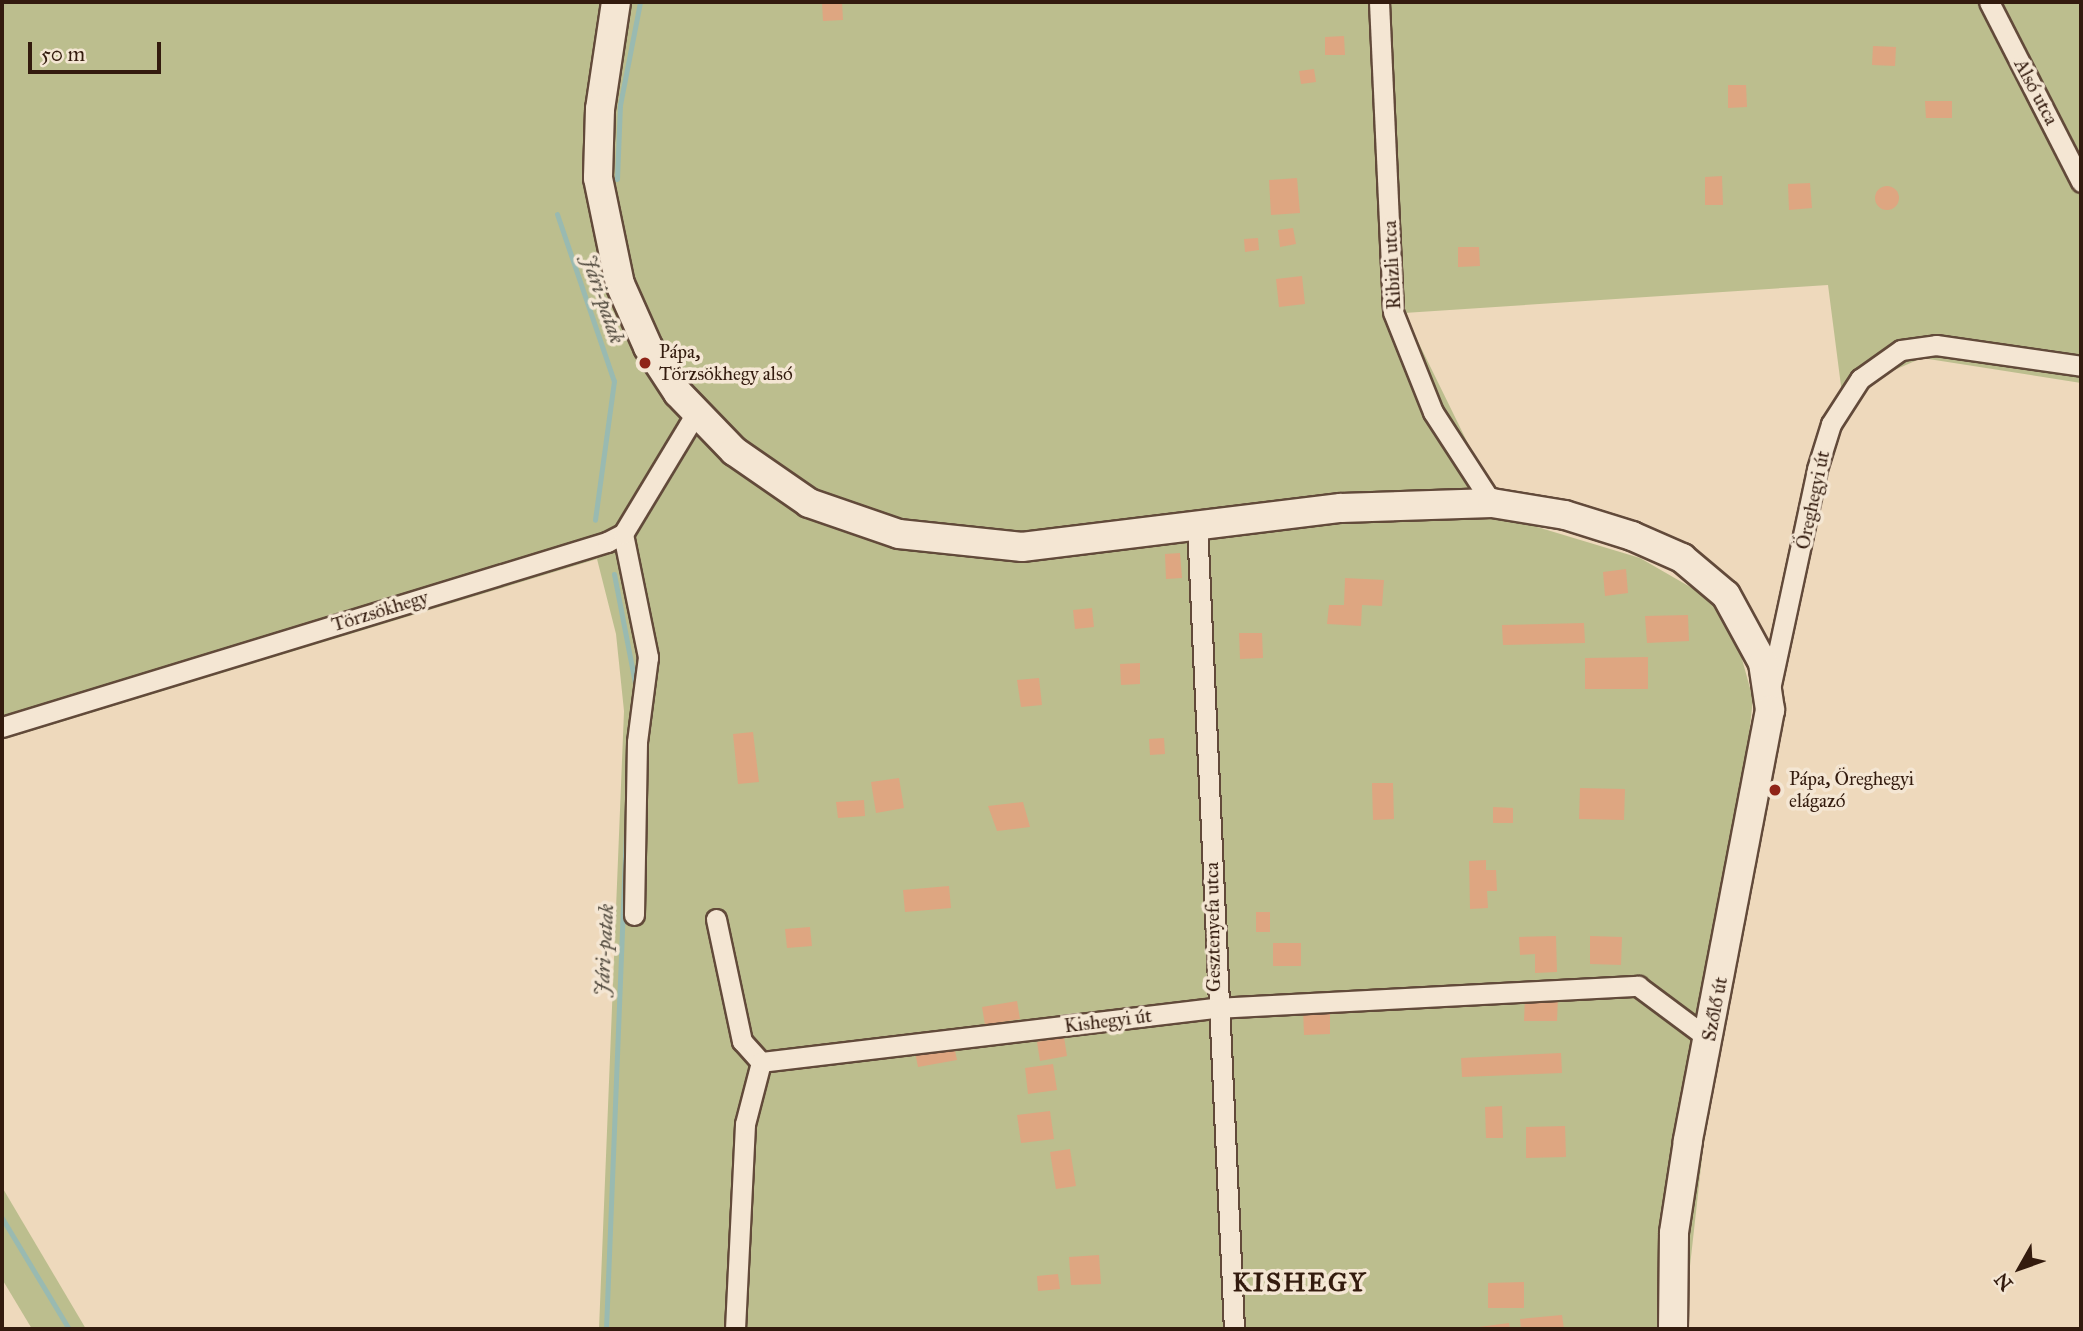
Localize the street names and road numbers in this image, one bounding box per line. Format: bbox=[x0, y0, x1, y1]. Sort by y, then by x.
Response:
street label: Alsó utca bbox=[2009, 55, 2063, 129]
street label: Ribizli utca bbox=[1378, 220, 1406, 310]
street label: Öreghegyi út bbox=[1791, 448, 1835, 552]
street label: Törzsökhegy bbox=[329, 586, 431, 636]
street label: Gesztenyefa utca bbox=[1200, 862, 1226, 992]
street label: Szőlő út bbox=[1698, 975, 1732, 1043]
street label: Kishegyi út bbox=[1063, 1004, 1153, 1038]

